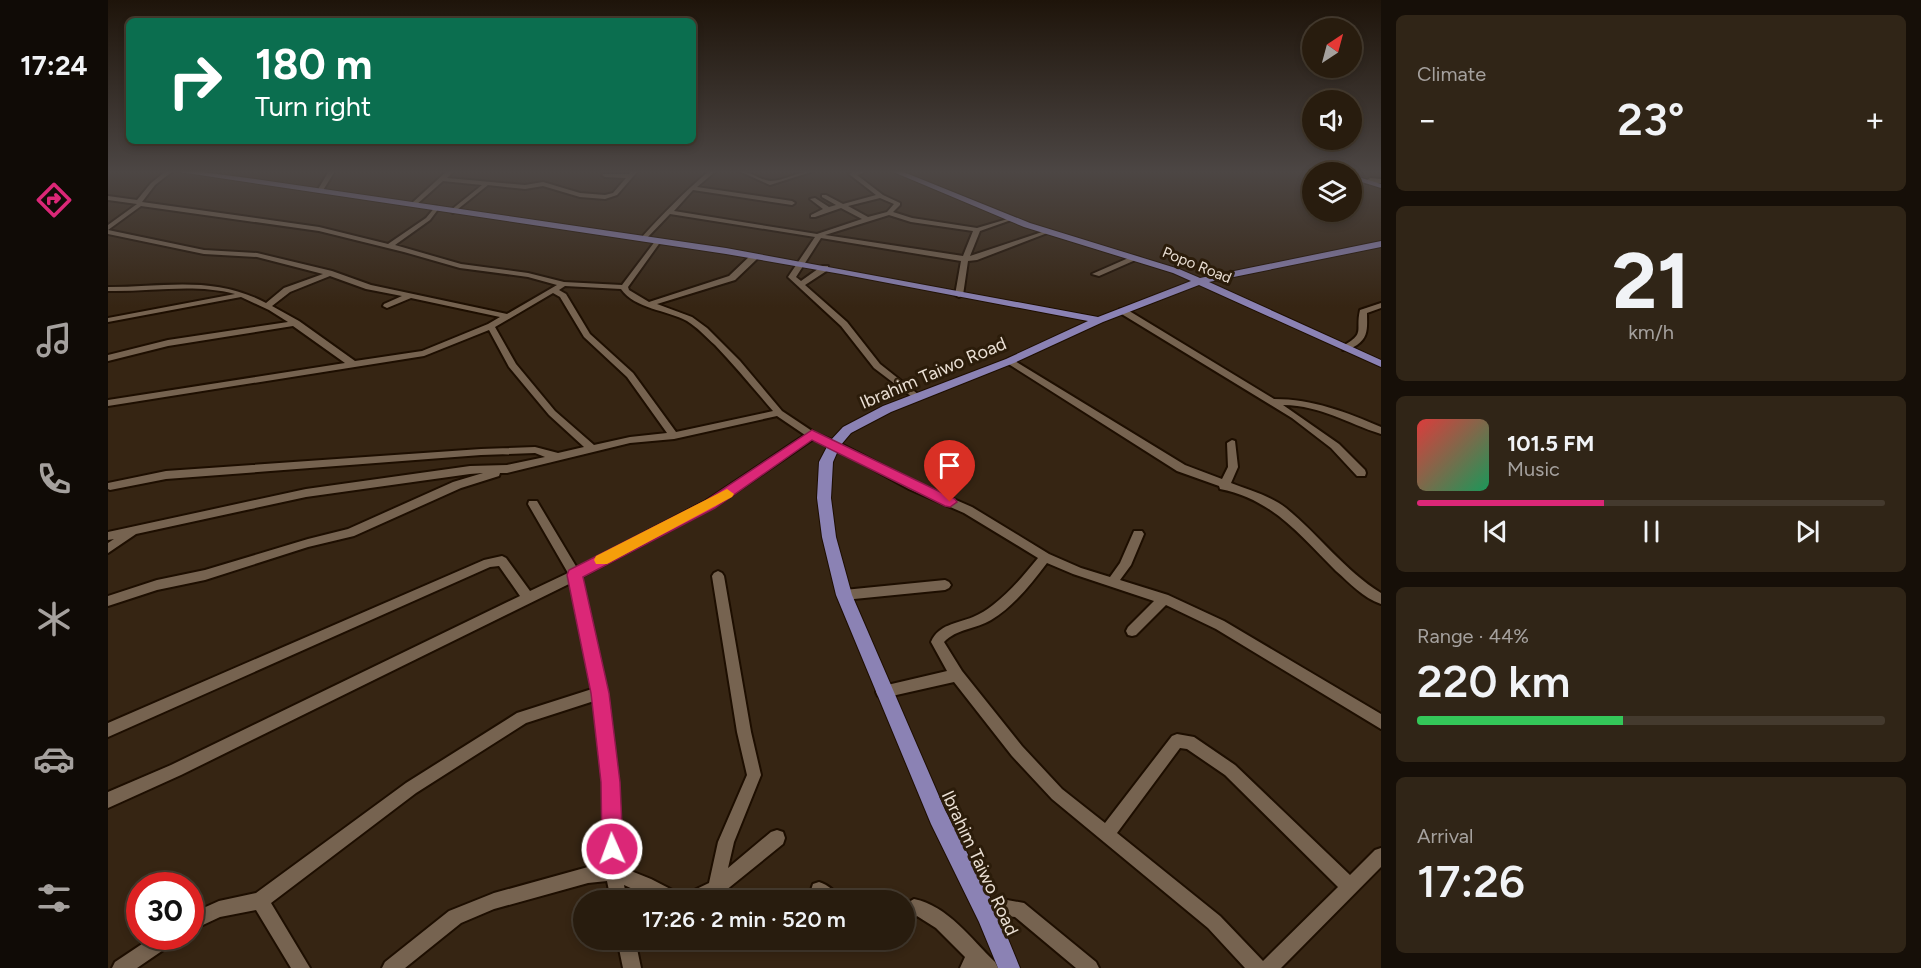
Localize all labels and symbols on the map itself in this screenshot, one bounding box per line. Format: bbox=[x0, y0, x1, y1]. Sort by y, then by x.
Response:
north arrow bbox=[1302, 18, 1362, 78]
street label: Popo Road bbox=[1160, 243, 1234, 287]
street label: Ibrahim Taiwo Road bbox=[856, 332, 1010, 414]
pin bbox=[924, 440, 975, 502]
street label: Ibrahim Taiwo Road bbox=[937, 787, 1023, 939]
position arrow bbox=[580, 817, 644, 881]
speed limit sign: 30 bbox=[126, 872, 204, 950]

